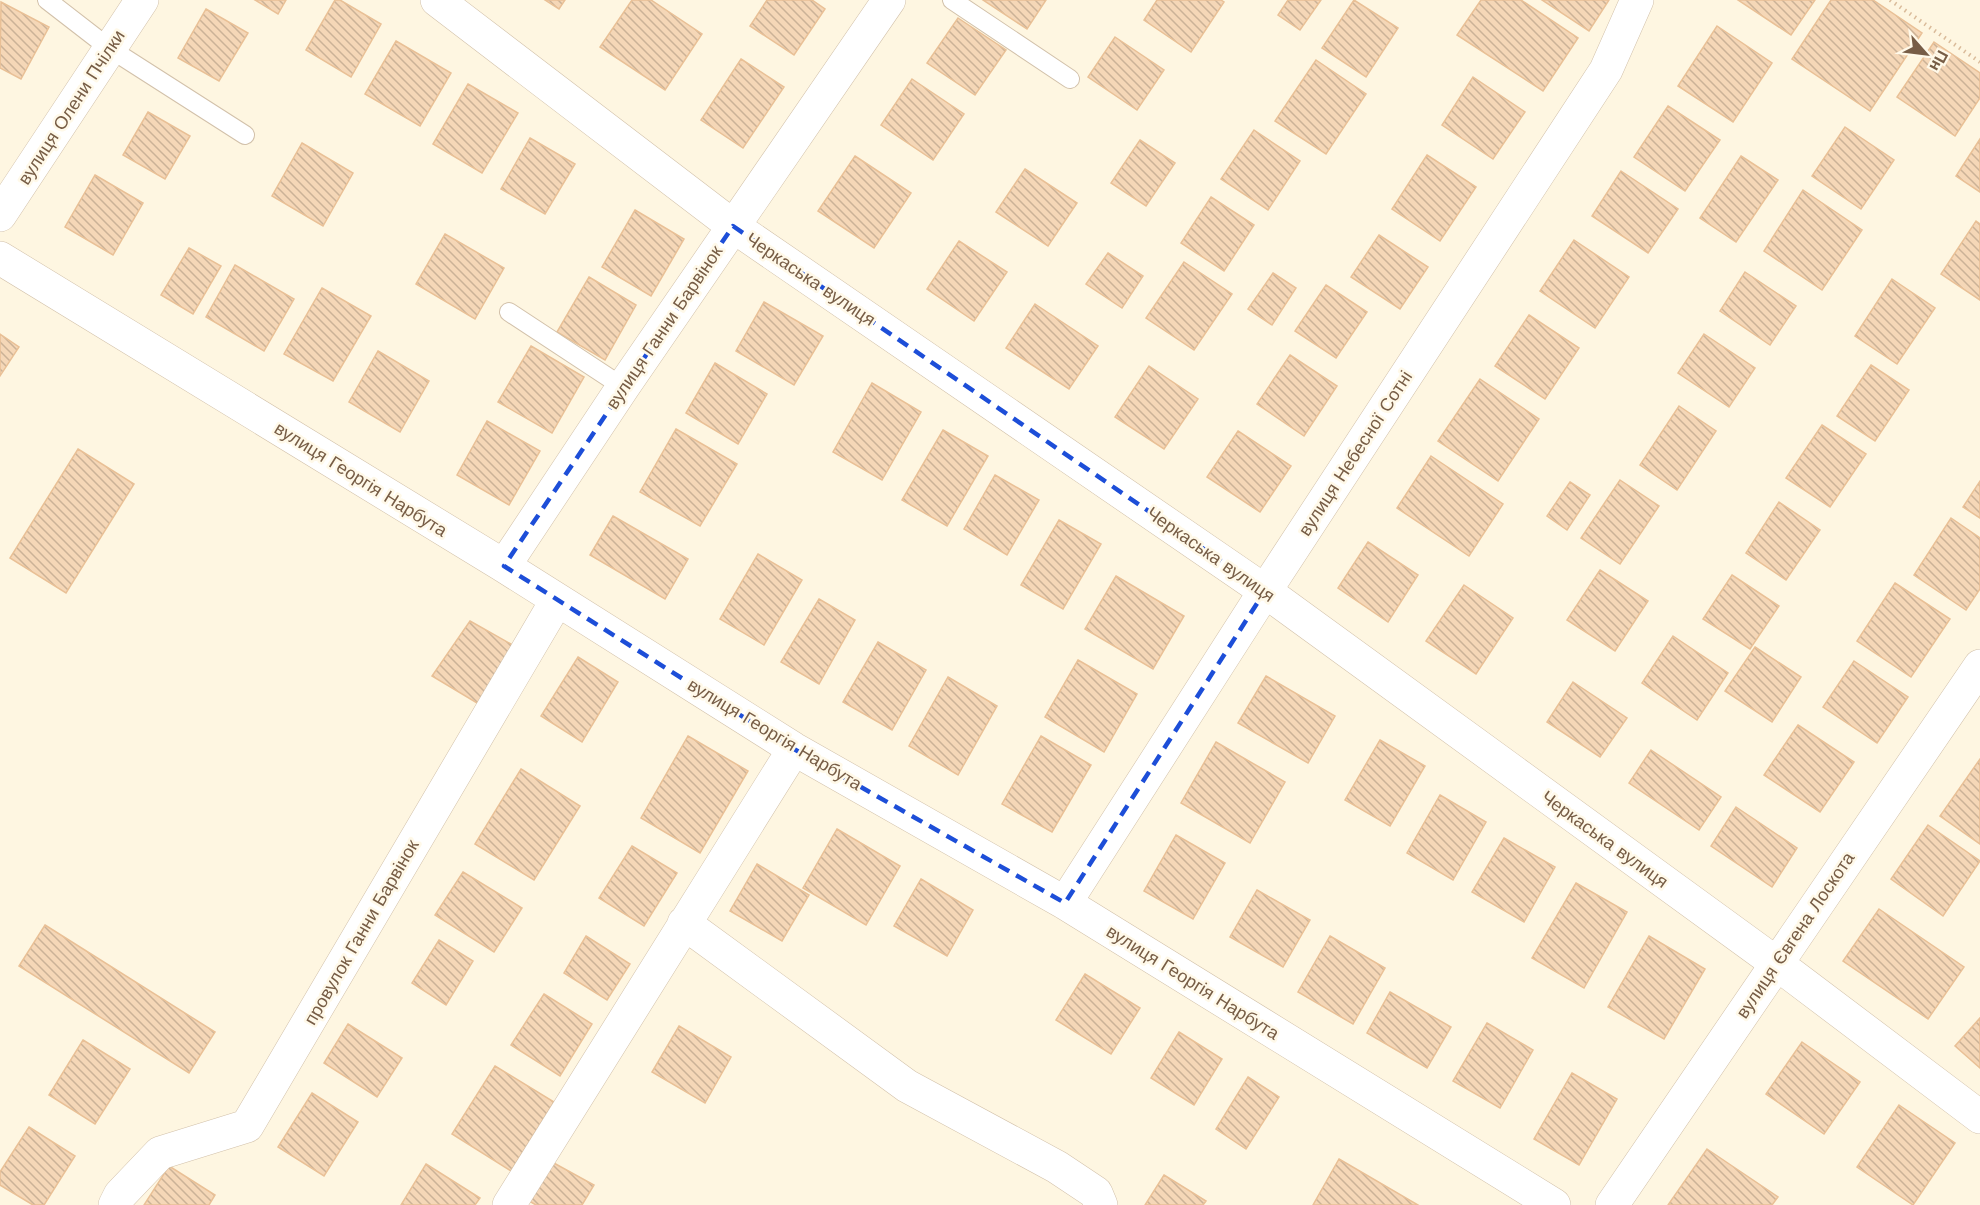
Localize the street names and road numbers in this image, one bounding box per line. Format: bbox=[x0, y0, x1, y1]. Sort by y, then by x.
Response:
street label: вулиця Олени Пчілки bbox=[13, 26, 129, 188]
street label: Черкаська вулиця bbox=[742, 228, 880, 330]
street label: вулиця Ганни Барвінок bbox=[601, 241, 727, 413]
street label: вулиця Небесної Сотні bbox=[1294, 367, 1416, 539]
street label: вулиця Георгія Нарбута bbox=[271, 417, 452, 541]
street label: Черкаська вулиця bbox=[1143, 502, 1279, 606]
street label: вулиця Георгія Нарбута bbox=[684, 674, 867, 795]
street label: Черкаська вулиця bbox=[1538, 786, 1672, 892]
street label: провулок Ганни Барвінок bbox=[299, 836, 423, 1028]
street label: вулиця Євгена Лоскота bbox=[1732, 847, 1859, 1022]
street label: вулиця Георгія Нарбута bbox=[1103, 920, 1284, 1044]

